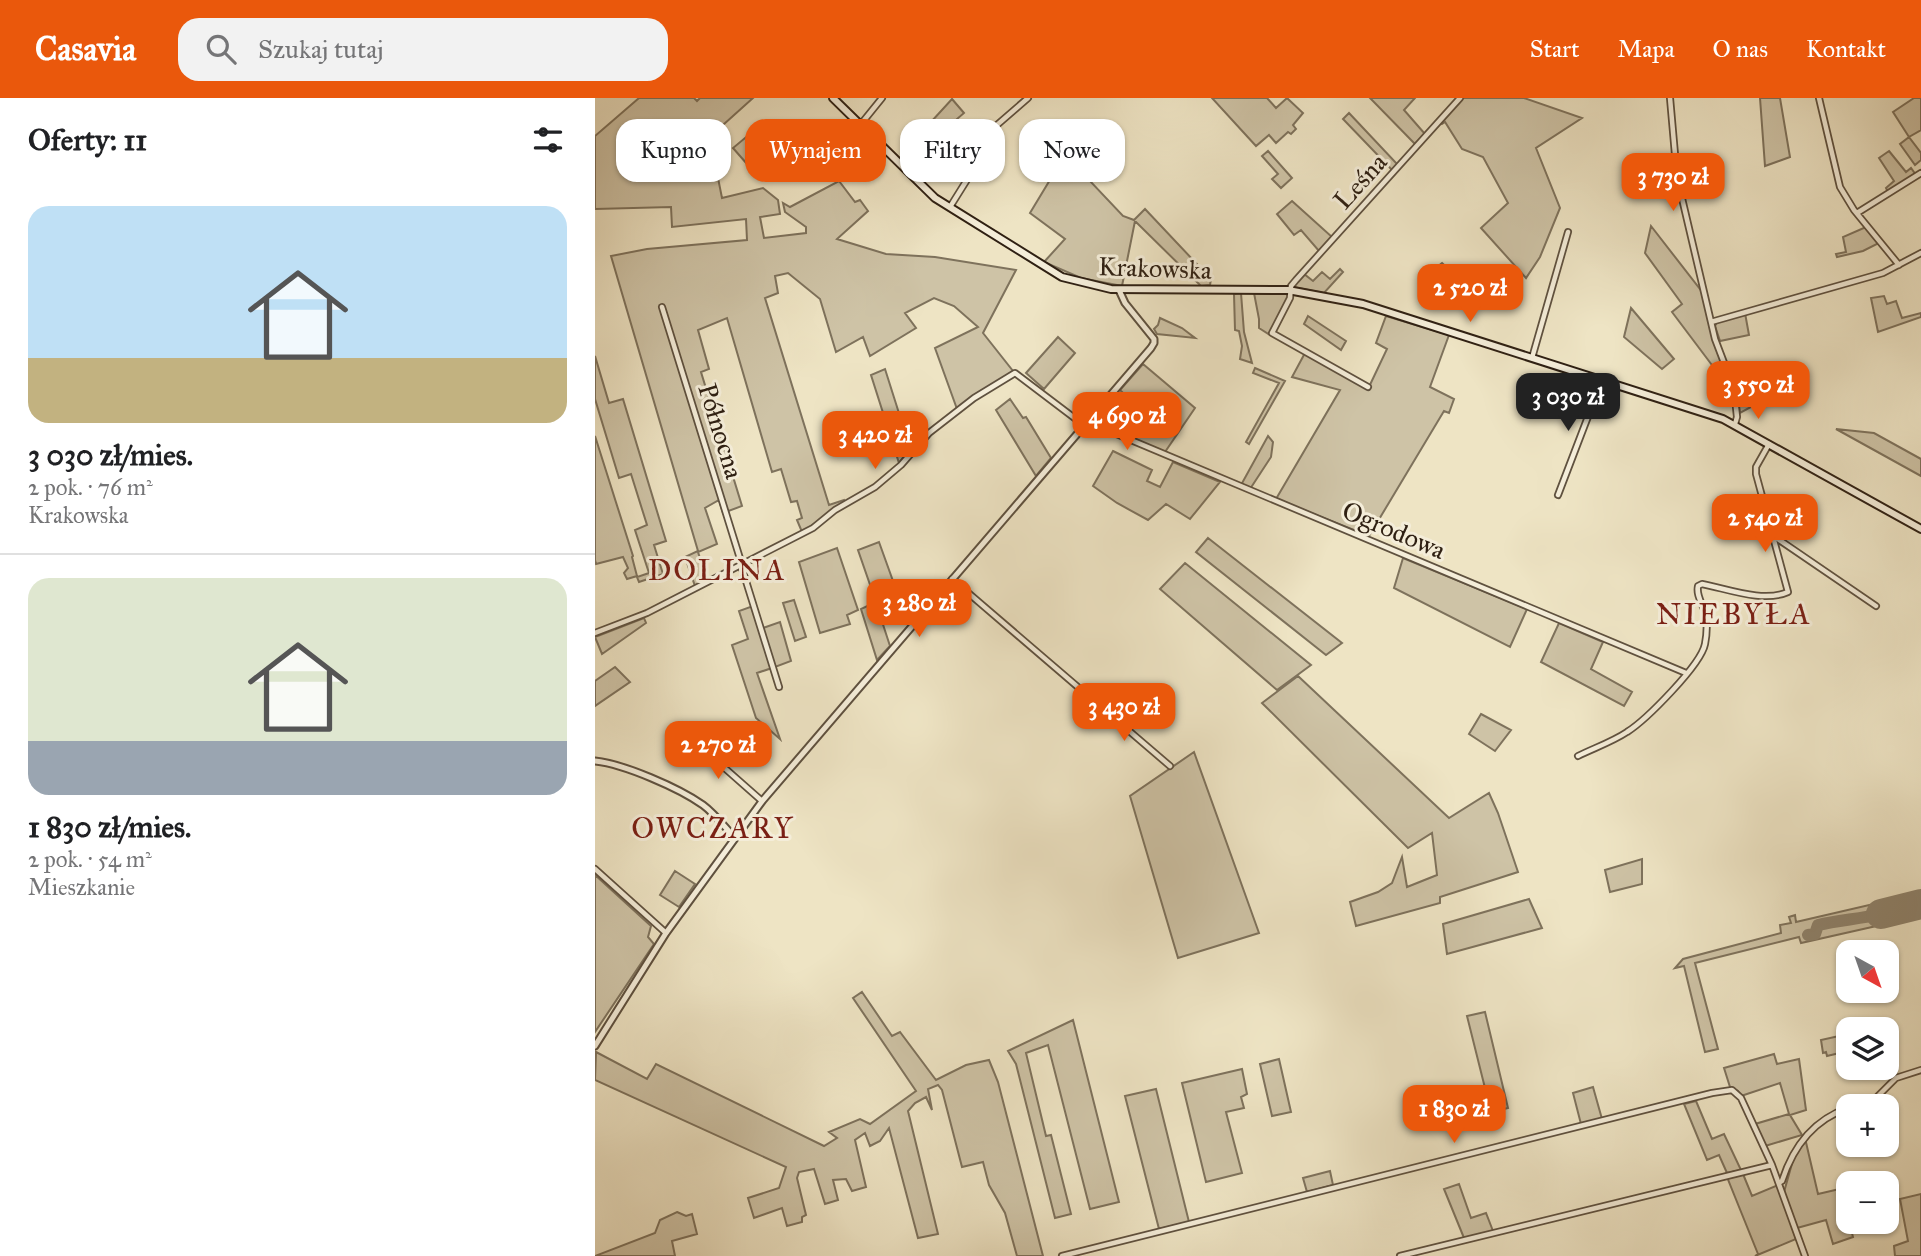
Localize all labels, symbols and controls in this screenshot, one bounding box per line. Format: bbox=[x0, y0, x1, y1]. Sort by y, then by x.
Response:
search box bbox=[178, 18, 668, 81]
text: Casavia bbox=[35, 29, 136, 69]
icon: search bbox=[202, 30, 240, 68]
text: Szukaj tutaj bbox=[258, 33, 384, 65]
text: Start bbox=[1530, 34, 1580, 64]
text: Mapa bbox=[1618, 34, 1675, 64]
text: O nas bbox=[1713, 34, 1768, 64]
text: Kontakt bbox=[1806, 34, 1886, 64]
chip: Kupno bbox=[616, 119, 731, 182]
chip: Wynajem bbox=[745, 119, 886, 182]
chip: Filtry bbox=[900, 119, 1005, 182]
chip: Nowe bbox=[1019, 119, 1125, 182]
icon: filters bbox=[529, 121, 567, 159]
text: Oferty: 11 bbox=[28, 122, 147, 158]
street label: Leśna bbox=[1327, 146, 1394, 216]
pin: 3 730 zł bbox=[1601, 153, 1745, 213]
text: 3 730 zł bbox=[1638, 162, 1708, 190]
street label: Krakowska bbox=[1098, 250, 1212, 286]
icon: home bbox=[235, 252, 361, 378]
pin: 2 520 zł bbox=[1398, 264, 1542, 324]
text: 2 520 zł bbox=[1433, 273, 1507, 301]
pin: 3 550 zł bbox=[1686, 362, 1830, 421]
text: 3 550 zł bbox=[1723, 370, 1793, 398]
pin: 3 030 zł bbox=[1496, 374, 1640, 433]
street label: Północna bbox=[691, 379, 751, 483]
text: 3 030 zł bbox=[1532, 382, 1604, 410]
pin: 4 690 zł bbox=[1055, 392, 1199, 452]
text: 4 690 zł bbox=[1088, 401, 1166, 429]
pin: 3 420 zł bbox=[803, 412, 947, 471]
text: 3 420 zł bbox=[838, 420, 912, 448]
text: 3 030 zł/mies. bbox=[28, 437, 193, 473]
text: 2 pok. · 76 m² bbox=[28, 473, 153, 501]
street label: Ogrodowa bbox=[1338, 494, 1450, 566]
pin: 2 540 zł bbox=[1693, 494, 1837, 554]
text: Krakowska bbox=[28, 501, 129, 529]
text: 2 540 zł bbox=[1728, 503, 1802, 531]
district label: DOLINA bbox=[648, 552, 786, 588]
pin: 3 280 zł bbox=[847, 580, 991, 639]
text: 3 280 zł bbox=[883, 588, 955, 616]
district label: NIEBYŁA bbox=[1656, 596, 1812, 632]
icon: home bbox=[235, 624, 361, 750]
pin: 3 430 zł bbox=[1052, 684, 1196, 743]
text: 3 430 zł bbox=[1088, 692, 1160, 720]
pin: 2 270 zł bbox=[646, 722, 790, 781]
text: 2 270 zł bbox=[681, 730, 755, 758]
text: 1 830 zł/mies. bbox=[28, 809, 191, 845]
district label: OWCZARY bbox=[631, 810, 795, 846]
text: 2 pok. · 54 m² bbox=[28, 845, 152, 873]
text: Mieszkanie bbox=[28, 873, 135, 901]
north arrow bbox=[1836, 940, 1899, 1003]
map controls bbox=[1836, 940, 1899, 1234]
button: layers bbox=[1836, 1017, 1899, 1080]
pin: 1 830 zł bbox=[1382, 1086, 1526, 1145]
text: 1 830 zł bbox=[1419, 1094, 1489, 1122]
button: + bbox=[1836, 1094, 1899, 1157]
button: − bbox=[1836, 1171, 1899, 1234]

